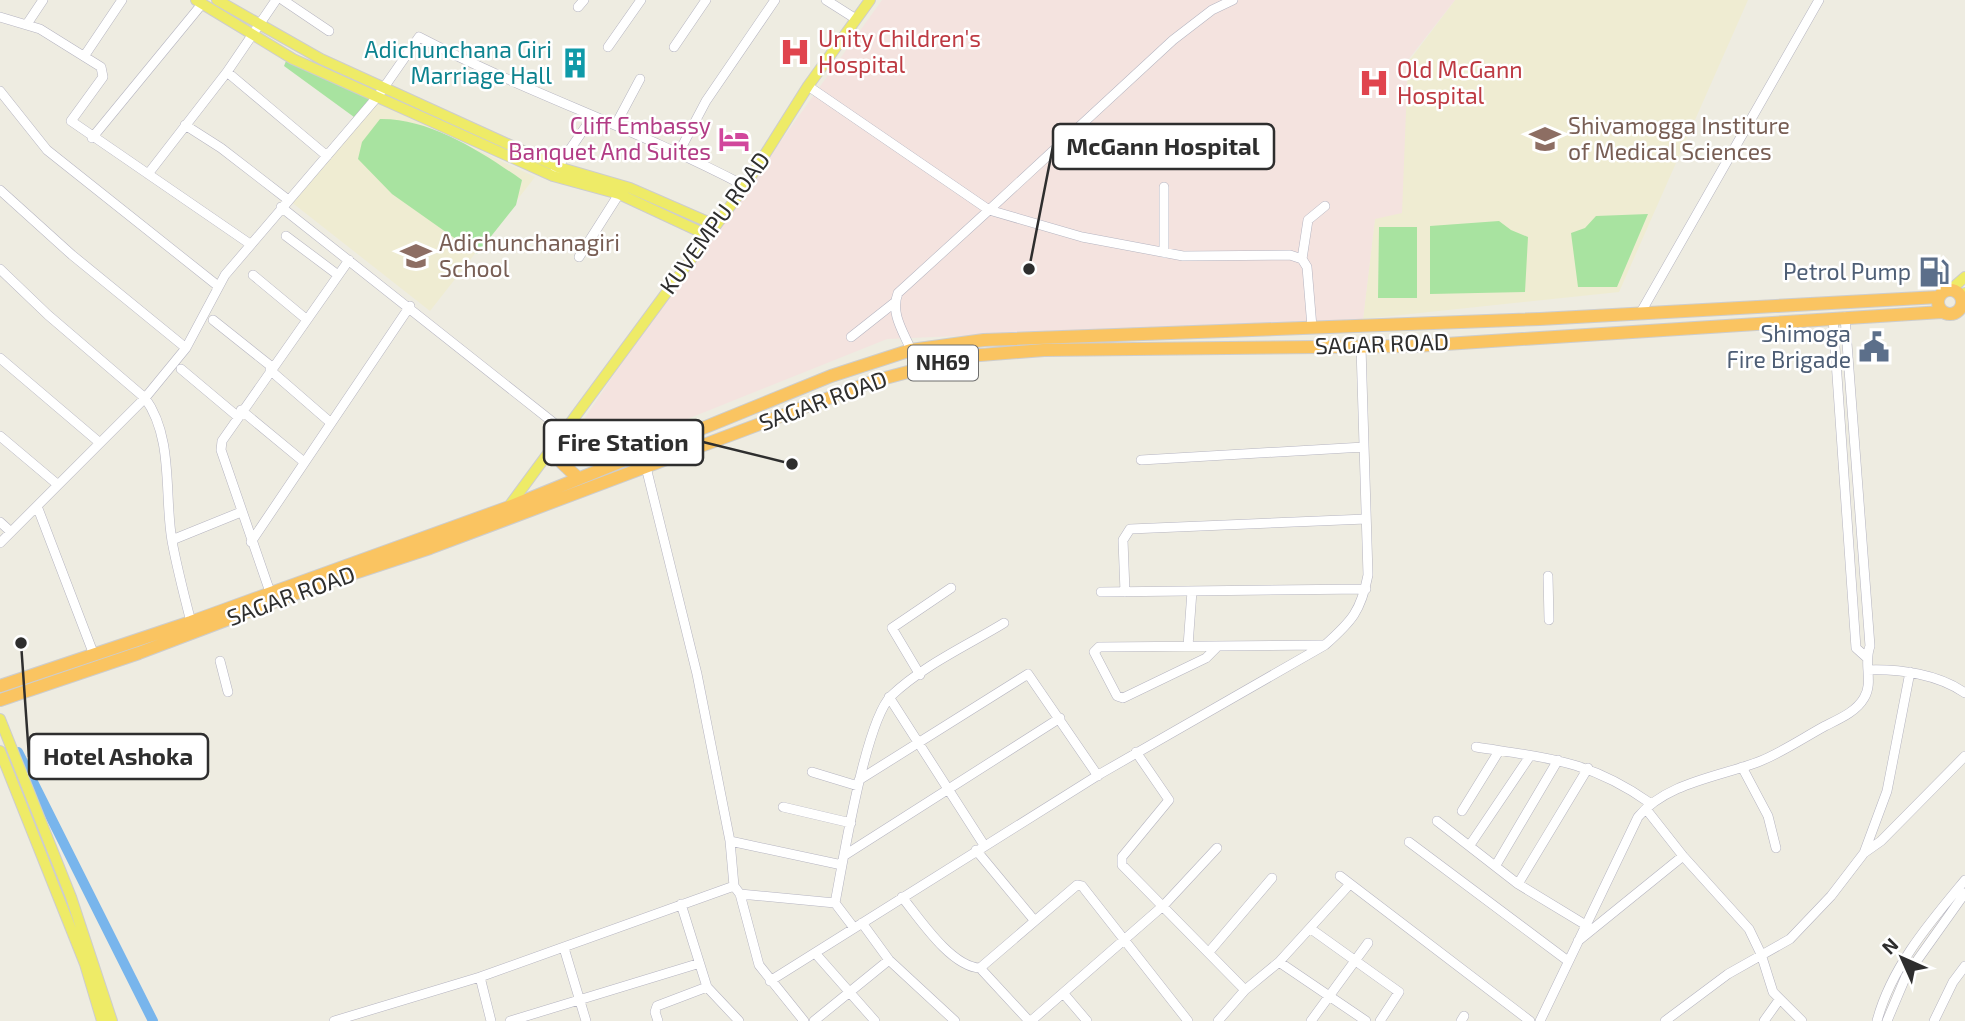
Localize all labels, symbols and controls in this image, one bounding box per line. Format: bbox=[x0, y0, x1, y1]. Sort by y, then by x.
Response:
place label: Unity Children's Hospital bbox=[818, 24, 981, 78]
place label: Adichunchana Giri Marriage Hall bbox=[364, 35, 552, 89]
hospital icon: Unity Children's Hospital bbox=[778, 35, 812, 69]
building icon: Adichunchana Giri Marriage Hall bbox=[558, 46, 592, 80]
place label: Old McGann Hospital bbox=[1397, 55, 1523, 109]
hospital icon: Old McGann Hospital bbox=[1357, 66, 1391, 100]
place label: Cliff Embassy Banquet And Suites bbox=[508, 111, 711, 165]
place label: Shivamogga Institure of Medical Sciences bbox=[1568, 111, 1790, 165]
hotel icon: Cliff Embassy Banquet And Suites bbox=[717, 122, 751, 156]
school or university icon: Shivamogga Institure of Medical Sciences bbox=[1528, 122, 1562, 156]
callout: McGann Hospital bbox=[1053, 124, 1274, 169]
text: McGann Hospital bbox=[1066, 131, 1260, 160]
street label: KUVEMPU ROAD bbox=[653, 146, 775, 299]
place label: Adichunchanagiri School bbox=[439, 228, 620, 282]
school or university icon: Adichunchanagiri School bbox=[399, 239, 433, 273]
fuel station icon: Petrol Pump bbox=[1917, 255, 1951, 289]
place label: Petrol Pump bbox=[1783, 257, 1911, 285]
place label: Shimoga Fire Brigade bbox=[1726, 319, 1851, 373]
street label: SAGAR ROAD bbox=[1314, 327, 1450, 359]
public building icon: Shimoga Fire Brigade bbox=[1857, 330, 1891, 364]
road number: NH69 bbox=[908, 346, 978, 380]
street label: SAGAR ROAD bbox=[755, 364, 891, 436]
callout: Fire Station bbox=[544, 420, 703, 465]
text: Fire Station bbox=[557, 427, 689, 456]
street label: SAGAR ROAD bbox=[223, 559, 359, 631]
callout: Hotel Ashoka bbox=[29, 734, 208, 779]
text: Hotel Ashoka bbox=[43, 741, 193, 770]
north arrow bbox=[1867, 923, 1937, 993]
text: N bbox=[1877, 933, 1903, 959]

